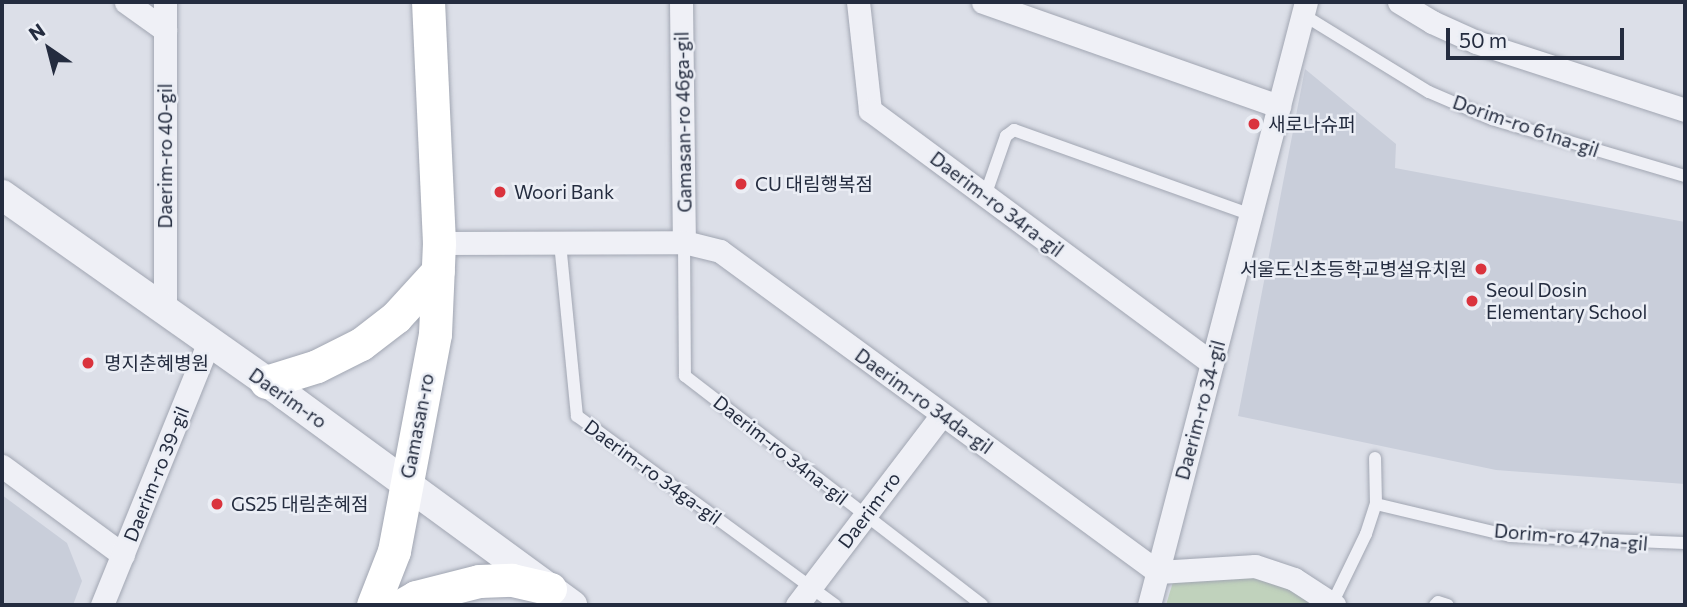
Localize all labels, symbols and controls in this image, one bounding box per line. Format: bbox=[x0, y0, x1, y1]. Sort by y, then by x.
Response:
north arrow bbox=[14, 14, 84, 84]
scale bar bbox=[1449, 14, 1628, 58]
text: N bbox=[24, 18, 49, 45]
text: 50 m bbox=[1459, 27, 1507, 52]
street label: Gamasan-ro 46ga-gil bbox=[670, 31, 696, 213]
street label: Daerim-ro 40-gil bbox=[154, 83, 176, 229]
street label: Dorim-ro 61na-gil bbox=[1450, 90, 1602, 162]
place label: 새로나슈퍼 bbox=[1268, 113, 1355, 135]
marker: 새로나슈퍼 bbox=[1246, 116, 1262, 132]
street label: Daerim-ro 34ra-gil bbox=[926, 146, 1068, 262]
place label: CU 대림행복점 bbox=[755, 173, 873, 195]
marker: CU 대림행복점 bbox=[733, 176, 749, 192]
place label: Woori Bank bbox=[514, 181, 614, 203]
marker: Woori Bank bbox=[492, 184, 508, 200]
place label: 서울도신초등학교병설유치원 bbox=[1240, 258, 1467, 280]
marker: 서울도신초등학교병설유치원 bbox=[1473, 261, 1489, 277]
place label: Seoul Dosin Elementary School bbox=[1486, 279, 1647, 323]
marker: Seoul Dosin Elementary School bbox=[1464, 293, 1480, 309]
street label: Daerim-ro 34-gil bbox=[1170, 338, 1230, 482]
street label: Daerim-ro 34da-gil bbox=[851, 343, 997, 459]
place label: 명지춘혜병원 bbox=[104, 352, 209, 374]
marker: 명지춘혜병원 bbox=[78, 353, 98, 373]
street label: Daerim-ro bbox=[245, 363, 331, 433]
street label: Gamasan-ro bbox=[396, 372, 438, 480]
street label: Daerim-ro 34na-gil bbox=[709, 390, 853, 510]
street label: Daerim-ro 39-gil bbox=[119, 403, 193, 545]
street label: Daerim-ro 34ga-gil bbox=[580, 415, 726, 529]
street label: Daerim-ro bbox=[833, 467, 905, 553]
place label: GS25 대림춘혜점 bbox=[231, 493, 369, 515]
marker: GS25 대림춘혜점 bbox=[209, 496, 225, 512]
street label: Dorim-ro 47na-gil bbox=[1493, 519, 1649, 555]

